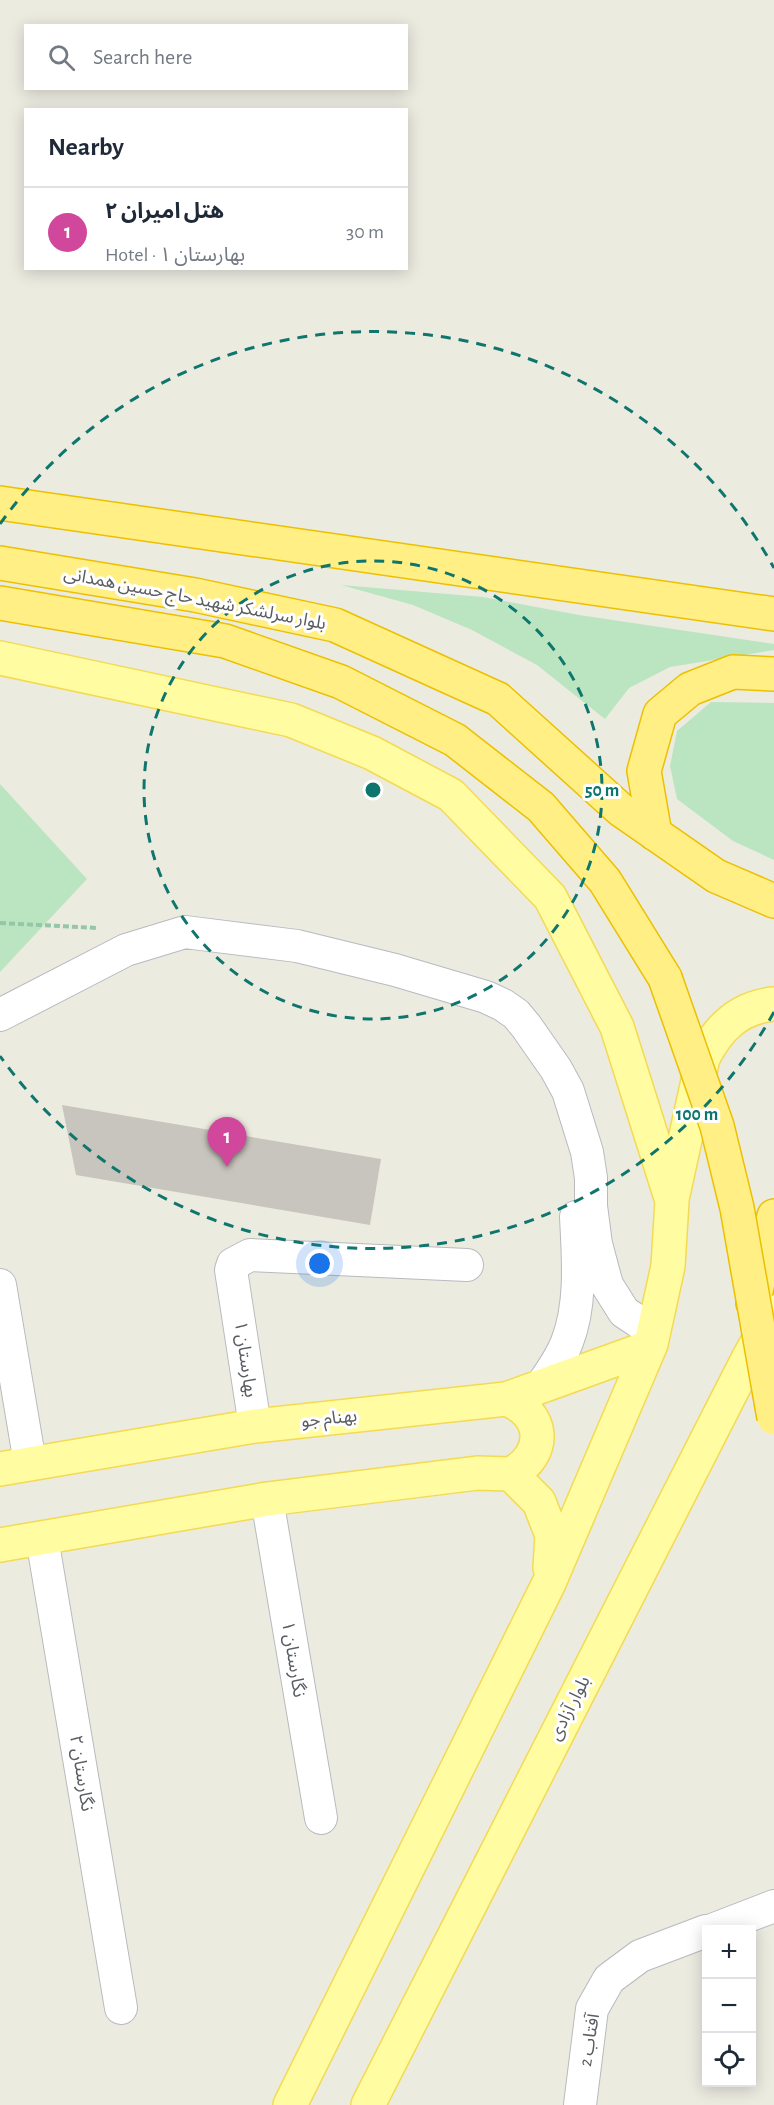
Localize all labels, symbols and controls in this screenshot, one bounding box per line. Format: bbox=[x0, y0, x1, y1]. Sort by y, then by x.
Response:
search box bbox=[24, 24, 408, 90]
icon: search bbox=[45, 41, 78, 74]
text: Search here bbox=[93, 46, 192, 68]
text: Nearby bbox=[48, 134, 124, 160]
text: هتل امیران ۲ bbox=[105, 200, 224, 222]
text: 1 bbox=[64, 222, 71, 242]
text: 30 m bbox=[346, 222, 384, 242]
text: Hotel · بهارستان ۱ bbox=[105, 245, 245, 265]
street label: بلوار سرلشکر شهید حاج حسین همدانی bbox=[62, 565, 327, 636]
centre of rings bbox=[363, 780, 383, 800]
text: 50 m bbox=[585, 782, 619, 800]
text: 100 m bbox=[676, 1106, 718, 1124]
pin: 1 bbox=[208, 1118, 246, 1167]
your location bbox=[305, 1249, 334, 1278]
street label: بهارستان ۱ bbox=[230, 1320, 259, 1399]
street label: بهنام جو bbox=[300, 1407, 358, 1435]
street label: نگارستان ۱ bbox=[277, 1620, 309, 1699]
street label: بلوار آزادی bbox=[545, 1673, 595, 1744]
street label: نگارستان ۲ bbox=[65, 1734, 97, 1813]
map controls bbox=[702, 1925, 756, 2087]
button: + bbox=[702, 1925, 756, 1979]
button: − bbox=[702, 1979, 756, 2033]
street label: آفتاب 2 bbox=[576, 2012, 603, 2068]
button: locate bbox=[702, 2033, 756, 2087]

